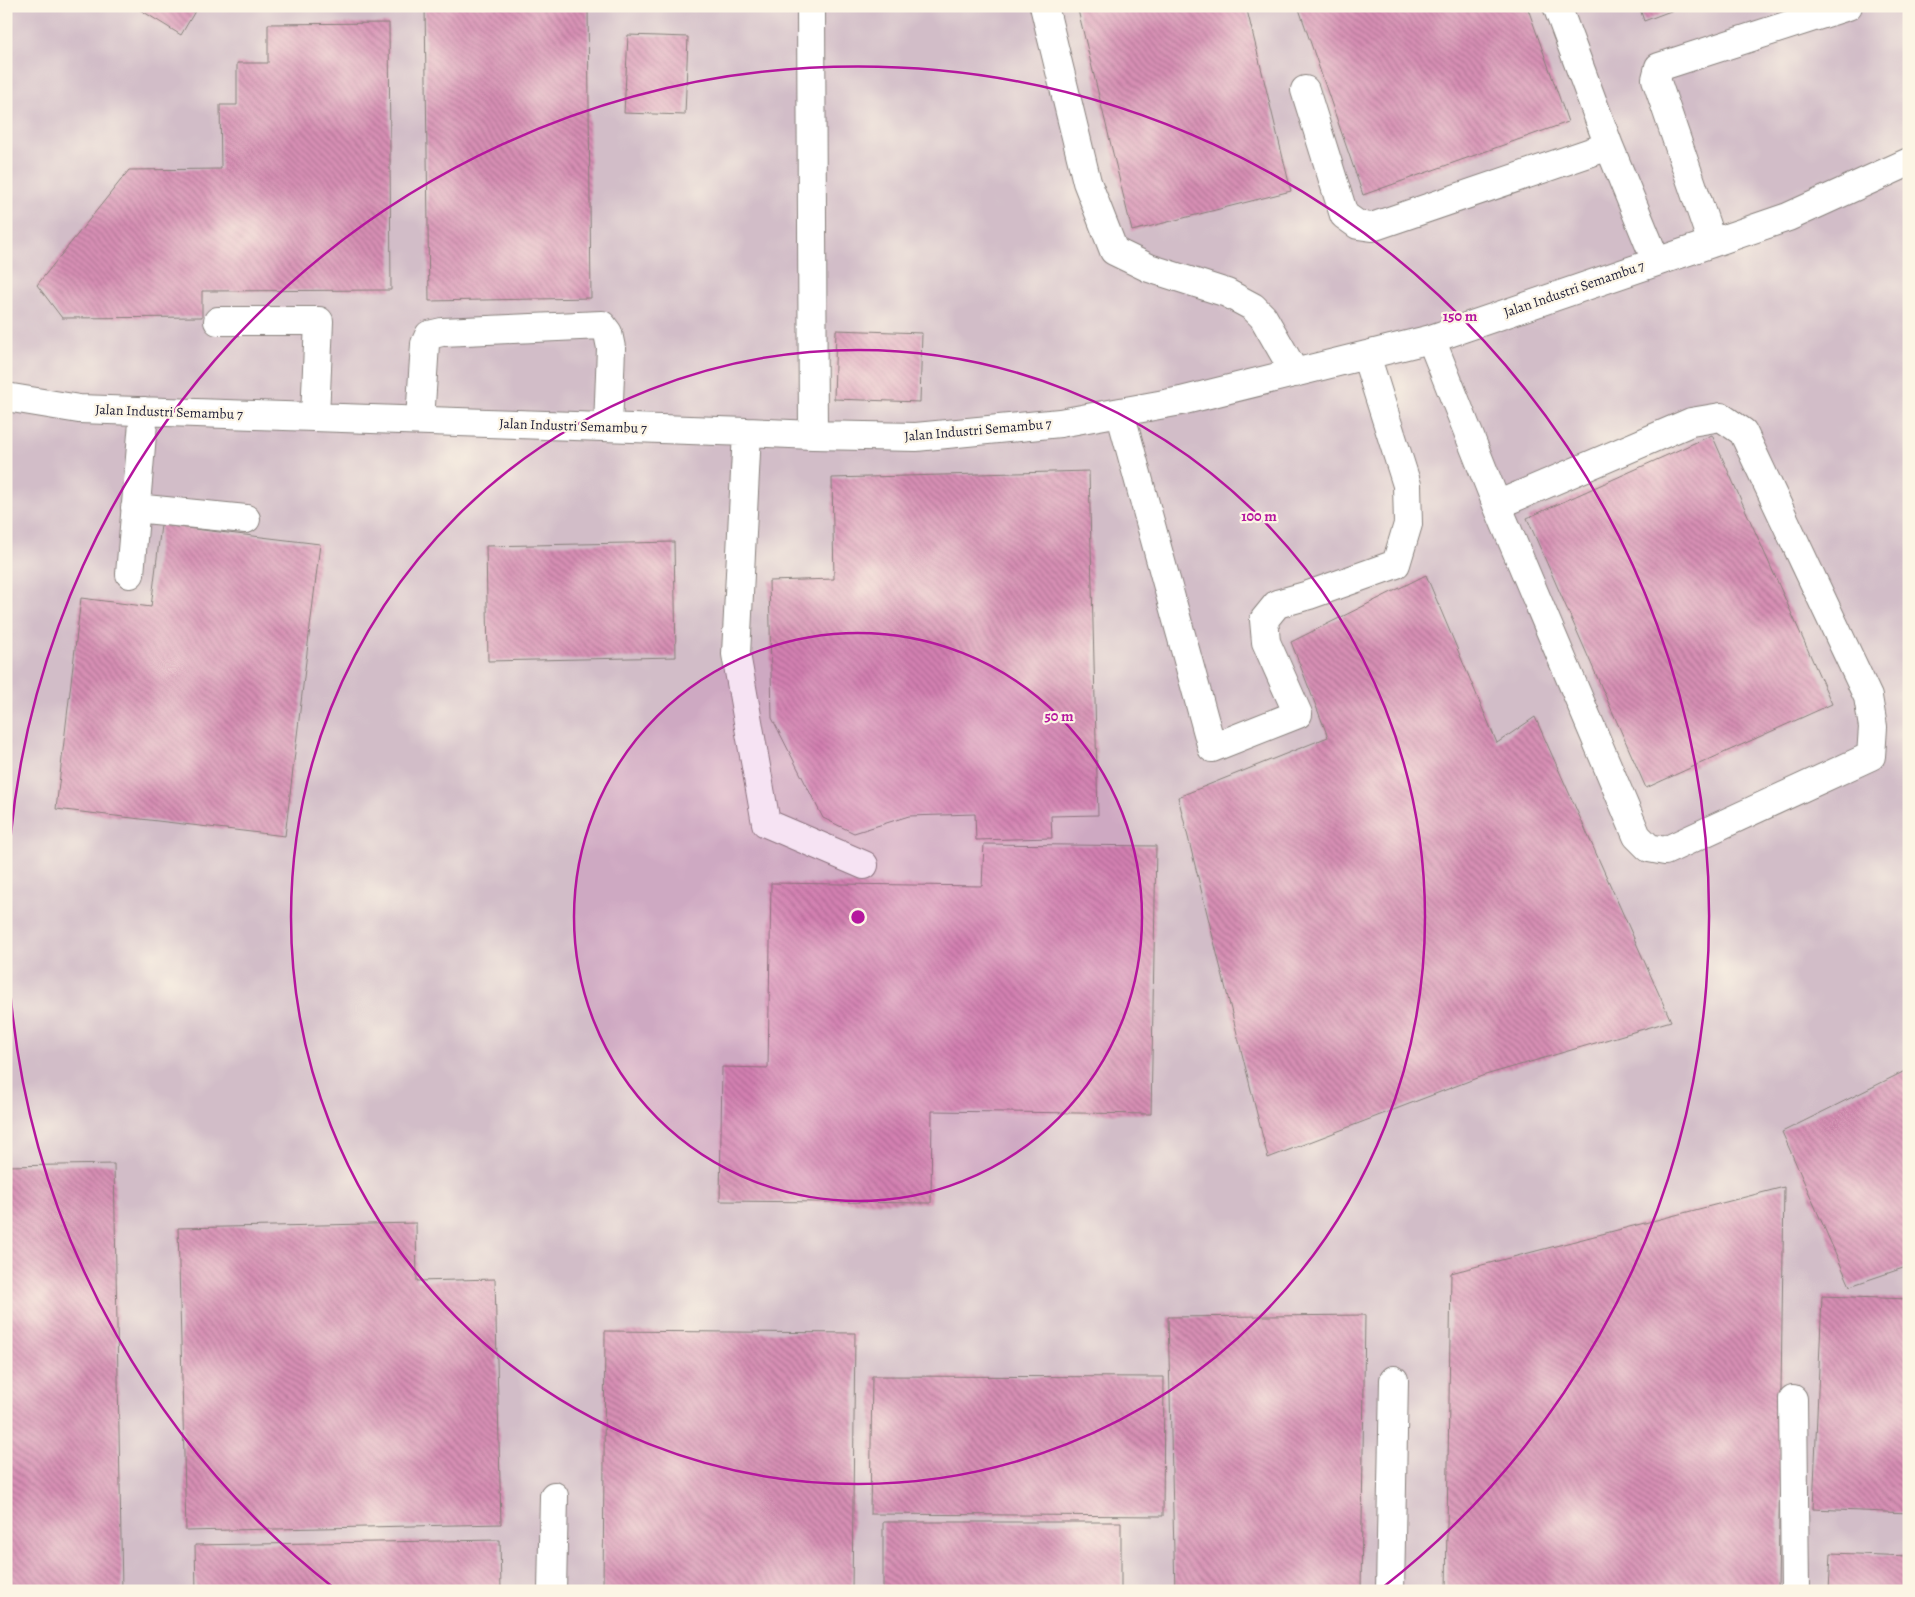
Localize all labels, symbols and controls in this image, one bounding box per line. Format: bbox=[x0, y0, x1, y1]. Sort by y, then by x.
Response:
street label: Jalan Industri Semambu 7 bbox=[1501, 256, 1647, 322]
text: 150 m bbox=[1443, 306, 1478, 326]
street label: Jalan Industri Semambu 7 bbox=[95, 400, 243, 424]
street label: Jalan Industri Semambu 7 bbox=[499, 414, 647, 438]
street label: Jalan Industri Semambu 7 bbox=[904, 414, 1052, 446]
text: 100 m bbox=[1241, 506, 1277, 526]
text: 50 m bbox=[1044, 706, 1074, 726]
centre of rings bbox=[849, 908, 867, 926]

